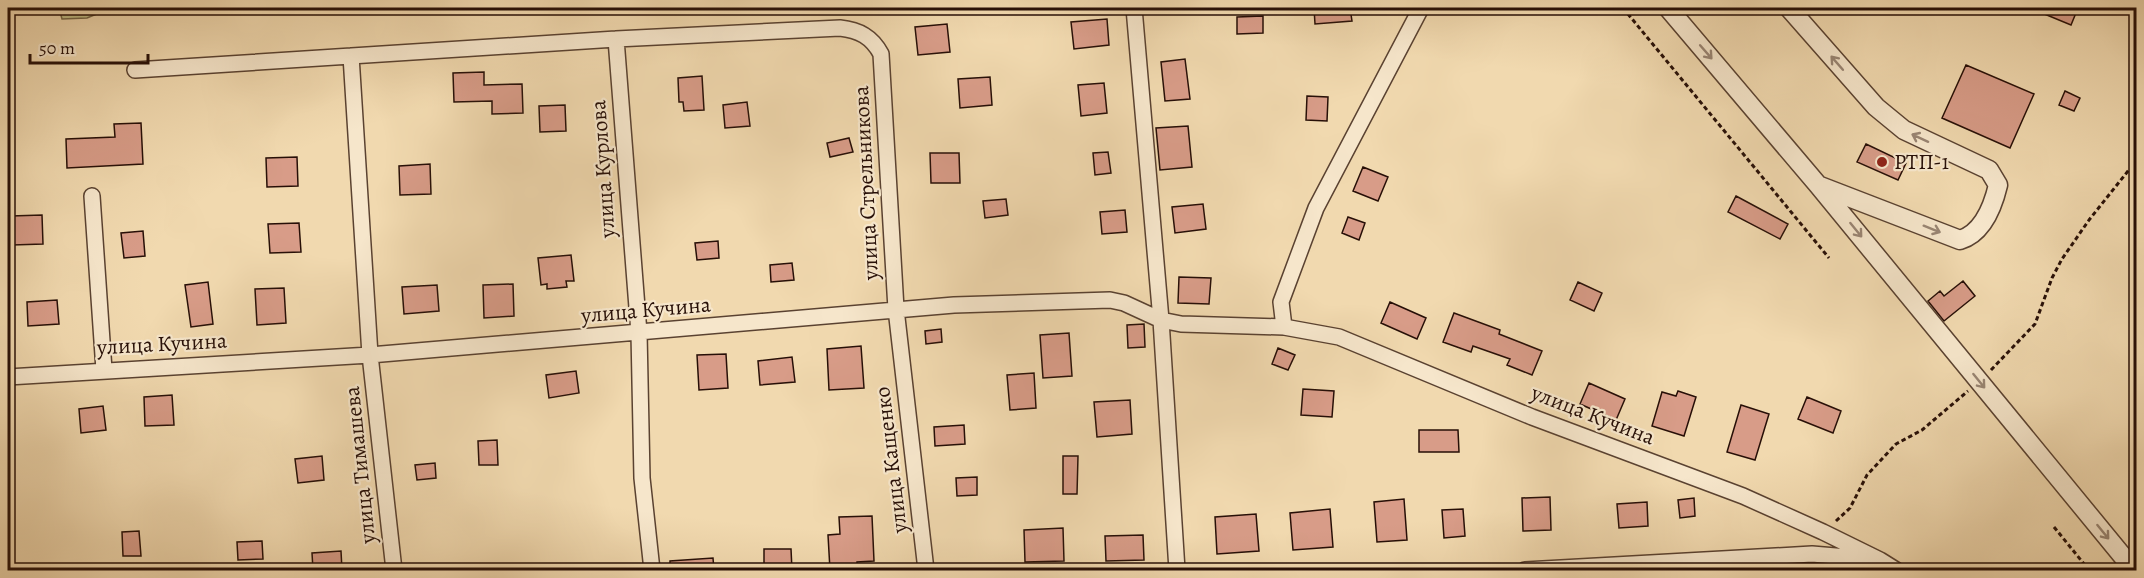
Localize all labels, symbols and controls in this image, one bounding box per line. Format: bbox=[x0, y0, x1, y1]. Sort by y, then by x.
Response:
scale bar bbox=[30, 27, 148, 65]
text: 50 m bbox=[39, 36, 75, 60]
one-way arrow bbox=[1699, 44, 1713, 59]
one-way arrow bbox=[1830, 56, 1844, 71]
street label: улица Стрельникова bbox=[846, 84, 886, 282]
street label: улица Курлова bbox=[583, 98, 623, 240]
one-way arrow bbox=[1912, 131, 1930, 143]
place label: РТП-1 bbox=[1894, 147, 1949, 177]
marker: РТП-1 bbox=[1875, 155, 1889, 169]
one-way arrow bbox=[1849, 222, 1862, 238]
one-way arrow bbox=[1922, 224, 1941, 235]
street label: улица Кучина bbox=[579, 289, 713, 331]
street label: улица Кучина bbox=[95, 326, 229, 362]
one-way arrow bbox=[1973, 373, 1986, 389]
street label: улица Кучина bbox=[1526, 377, 1660, 453]
street label: улица Тимашева bbox=[337, 384, 383, 546]
street label: улица Кащенко bbox=[867, 385, 915, 536]
one-way arrow bbox=[2097, 524, 2110, 540]

